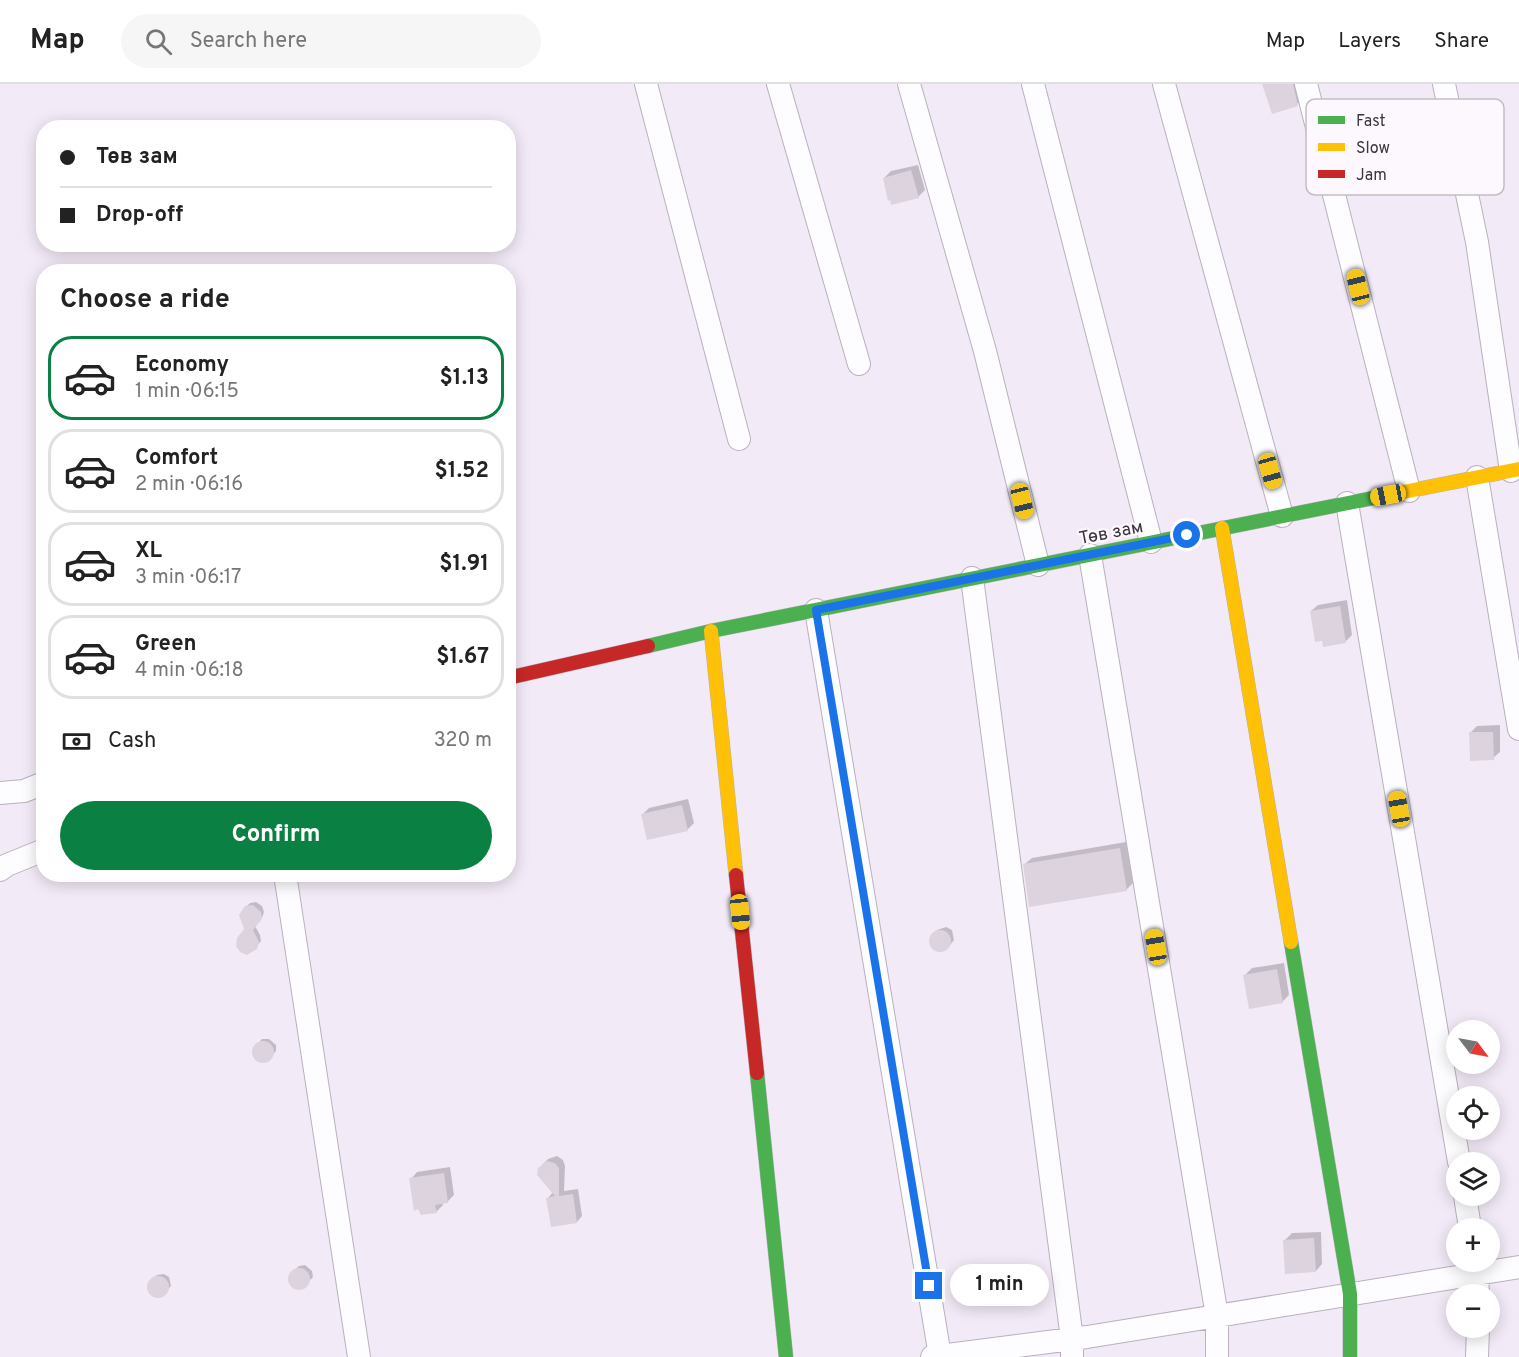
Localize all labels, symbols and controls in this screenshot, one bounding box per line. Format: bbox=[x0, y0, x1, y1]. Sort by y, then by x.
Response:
search box bbox=[121, 14, 541, 68]
text: Map bbox=[30, 23, 85, 59]
icon: search bbox=[142, 25, 175, 58]
text: Search here bbox=[190, 28, 307, 55]
text: Map bbox=[1266, 28, 1305, 55]
text: Layers bbox=[1338, 28, 1401, 55]
text: Share bbox=[1434, 28, 1489, 55]
legend bbox=[1306, 99, 1504, 195]
text: Fast bbox=[1356, 112, 1386, 132]
text: Slow bbox=[1356, 139, 1390, 159]
text: Төв зам bbox=[96, 144, 178, 171]
text: Jam bbox=[1356, 166, 1387, 186]
text: Drop-off bbox=[96, 202, 183, 229]
car bbox=[1345, 267, 1371, 307]
text: Choose a ride bbox=[60, 283, 230, 317]
icon: car bbox=[63, 351, 117, 405]
text: Economy bbox=[135, 352, 229, 379]
text: $1.13 bbox=[439, 365, 489, 392]
text: 1 min · 06:15 bbox=[135, 379, 239, 405]
icon: car bbox=[63, 444, 117, 498]
text: Comfort bbox=[135, 445, 218, 472]
car bbox=[1256, 451, 1284, 491]
text: $1.52 bbox=[435, 458, 489, 485]
text: 2 min · 06:16 bbox=[135, 472, 243, 498]
car bbox=[1009, 481, 1035, 521]
car bbox=[1369, 483, 1407, 507]
street label: Төв зам bbox=[1077, 516, 1145, 551]
route start bbox=[1173, 521, 1200, 548]
icon: car bbox=[63, 537, 117, 591]
text: XL bbox=[135, 538, 162, 565]
text: $1.91 bbox=[439, 551, 489, 578]
text: 3 min · 06:17 bbox=[135, 565, 242, 591]
icon: car bbox=[63, 630, 117, 684]
text: Green bbox=[135, 631, 197, 658]
text: $1.67 bbox=[436, 644, 489, 671]
text: 4 min · 06:18 bbox=[135, 658, 244, 684]
icon: cash bbox=[60, 725, 93, 758]
text: Cash bbox=[108, 728, 157, 755]
text: 320 m bbox=[434, 728, 492, 754]
car bbox=[1387, 790, 1411, 828]
button: Confirm bbox=[60, 801, 492, 870]
car bbox=[729, 893, 751, 931]
car bbox=[1144, 928, 1168, 966]
north arrow bbox=[1446, 1020, 1500, 1074]
map controls bbox=[1446, 1020, 1500, 1338]
button: locate bbox=[1446, 1086, 1500, 1140]
button: layers bbox=[1446, 1152, 1500, 1206]
button: + bbox=[1446, 1218, 1500, 1272]
callout: 1 min bbox=[950, 1265, 1049, 1307]
route end bbox=[915, 1272, 942, 1299]
text: 1 min bbox=[975, 1272, 1024, 1298]
button: − bbox=[1446, 1284, 1500, 1338]

